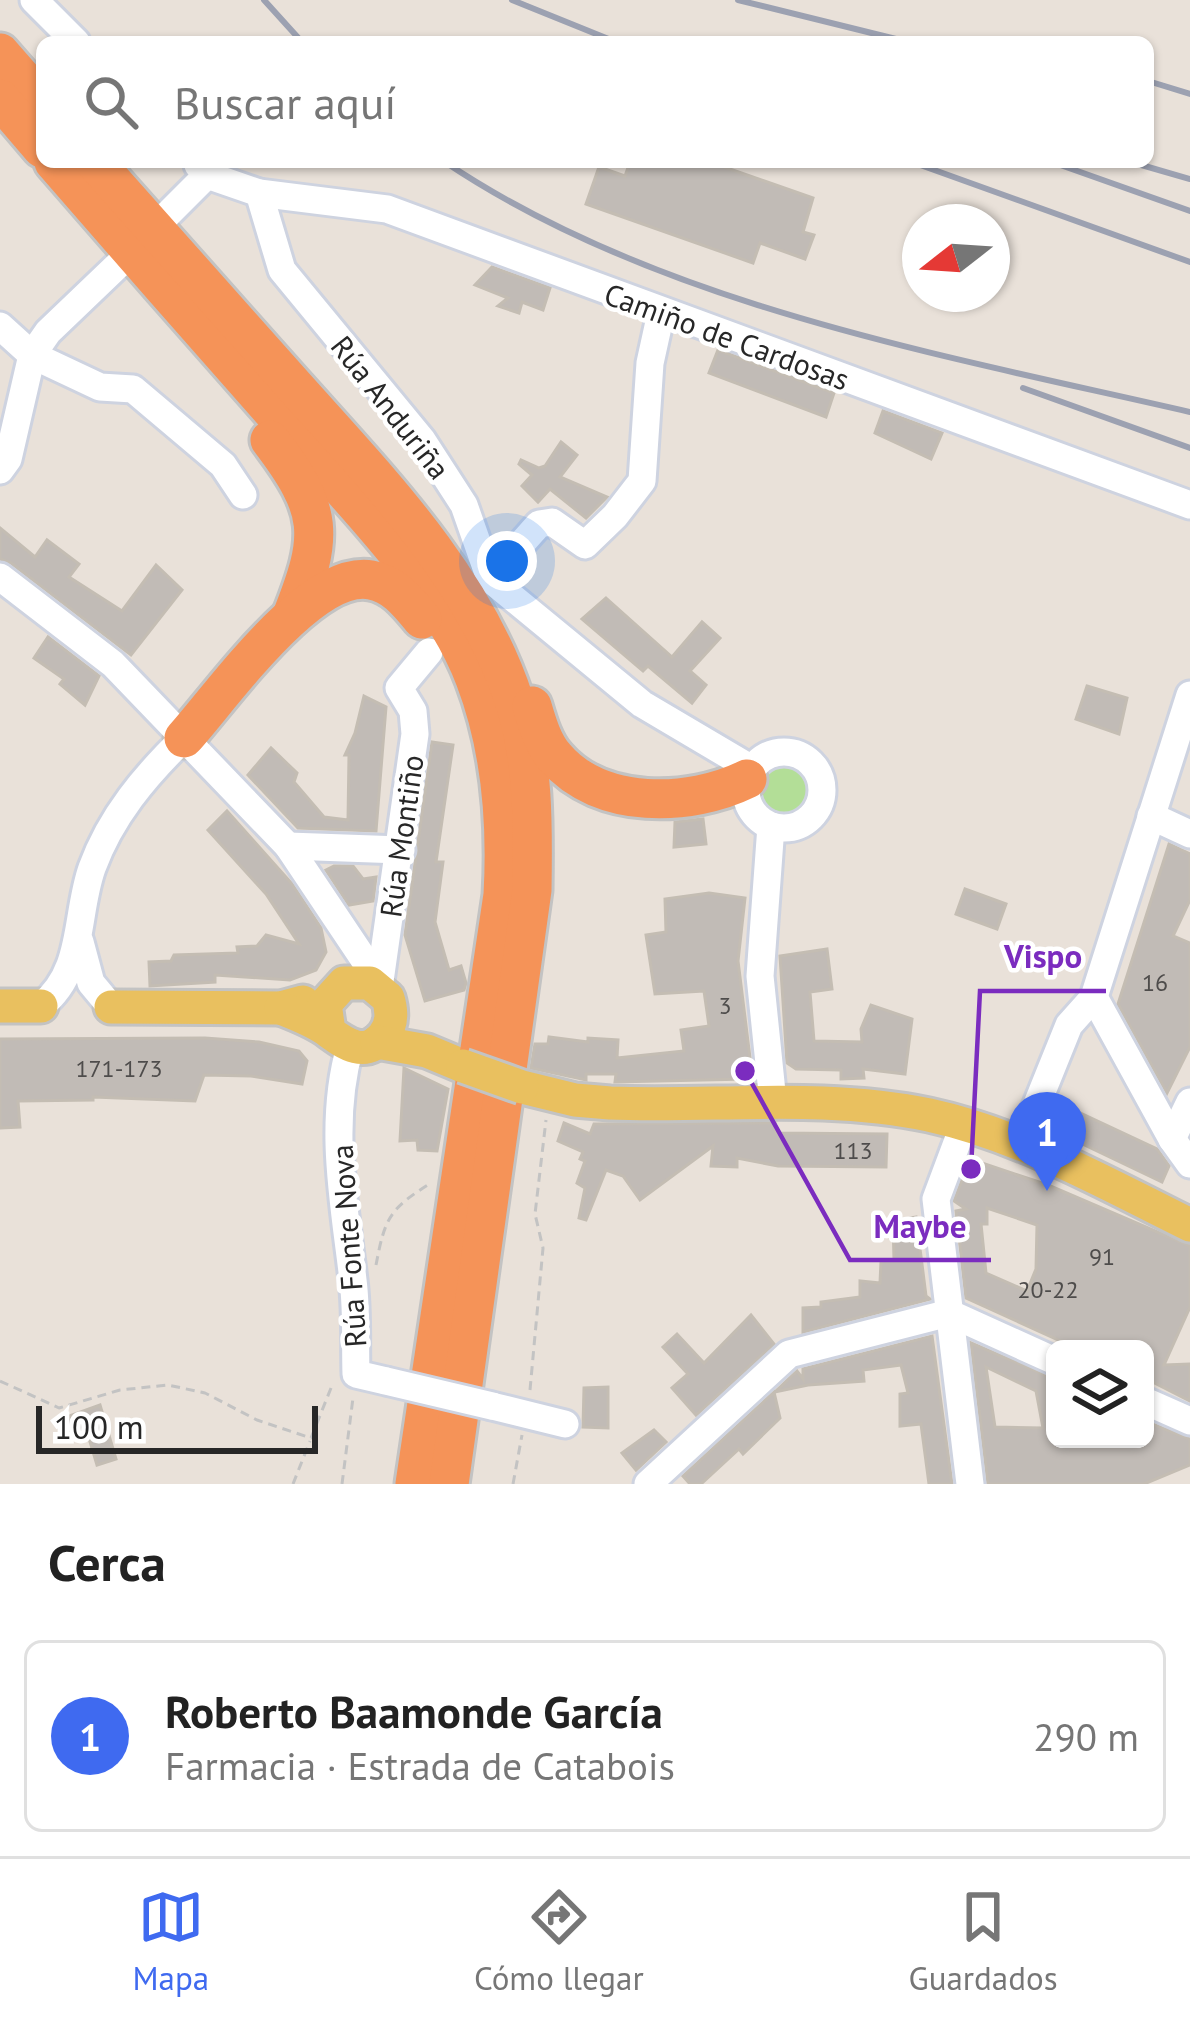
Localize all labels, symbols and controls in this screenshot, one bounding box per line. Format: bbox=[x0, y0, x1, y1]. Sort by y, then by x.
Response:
search box bbox=[36, 36, 1154, 168]
icon: search bbox=[78, 69, 144, 135]
text: Buscar aquí bbox=[174, 73, 396, 131]
north arrow bbox=[902, 204, 1010, 312]
street label: Camiño de Cardosas bbox=[599, 274, 855, 398]
street label: Rúa Anduriña bbox=[323, 327, 459, 487]
your location bbox=[477, 531, 537, 591]
street label: Rúa Montiño bbox=[370, 752, 432, 920]
callout: Vispo bbox=[980, 922, 1106, 991]
text: Vispo bbox=[1003, 934, 1082, 977]
house number: 16 bbox=[1142, 967, 1168, 998]
house number: 3 bbox=[718, 990, 732, 1021]
house number: 171-173 bbox=[75, 1053, 163, 1084]
pin: 1 bbox=[1008, 1092, 1086, 1191]
house number: 113 bbox=[833, 1135, 873, 1166]
street label: Rúa Fonte Nova bbox=[321, 1143, 375, 1349]
callout: Maybe bbox=[850, 1191, 991, 1260]
text: Maybe bbox=[874, 1204, 967, 1247]
house number: 91 bbox=[1089, 1241, 1115, 1272]
house number: 20-22 bbox=[1018, 1274, 1078, 1305]
map controls bbox=[1046, 1340, 1154, 1448]
button: layers bbox=[1046, 1340, 1154, 1448]
scale bar bbox=[36, 1400, 318, 1453]
text: 100 m bbox=[54, 1405, 144, 1448]
text: Cerca bbox=[48, 1529, 166, 1595]
text: Roberto Baamonde García bbox=[165, 1682, 663, 1740]
text: 1 bbox=[79, 1711, 101, 1762]
text: 290 m bbox=[1033, 1711, 1139, 1762]
text: Farmacia · Estrada de Catabois bbox=[165, 1740, 675, 1791]
tab: Mapa bbox=[132, 1884, 209, 1999]
tab: Cómo llegar bbox=[474, 1884, 644, 1999]
tab: Guardados bbox=[909, 1884, 1058, 1999]

